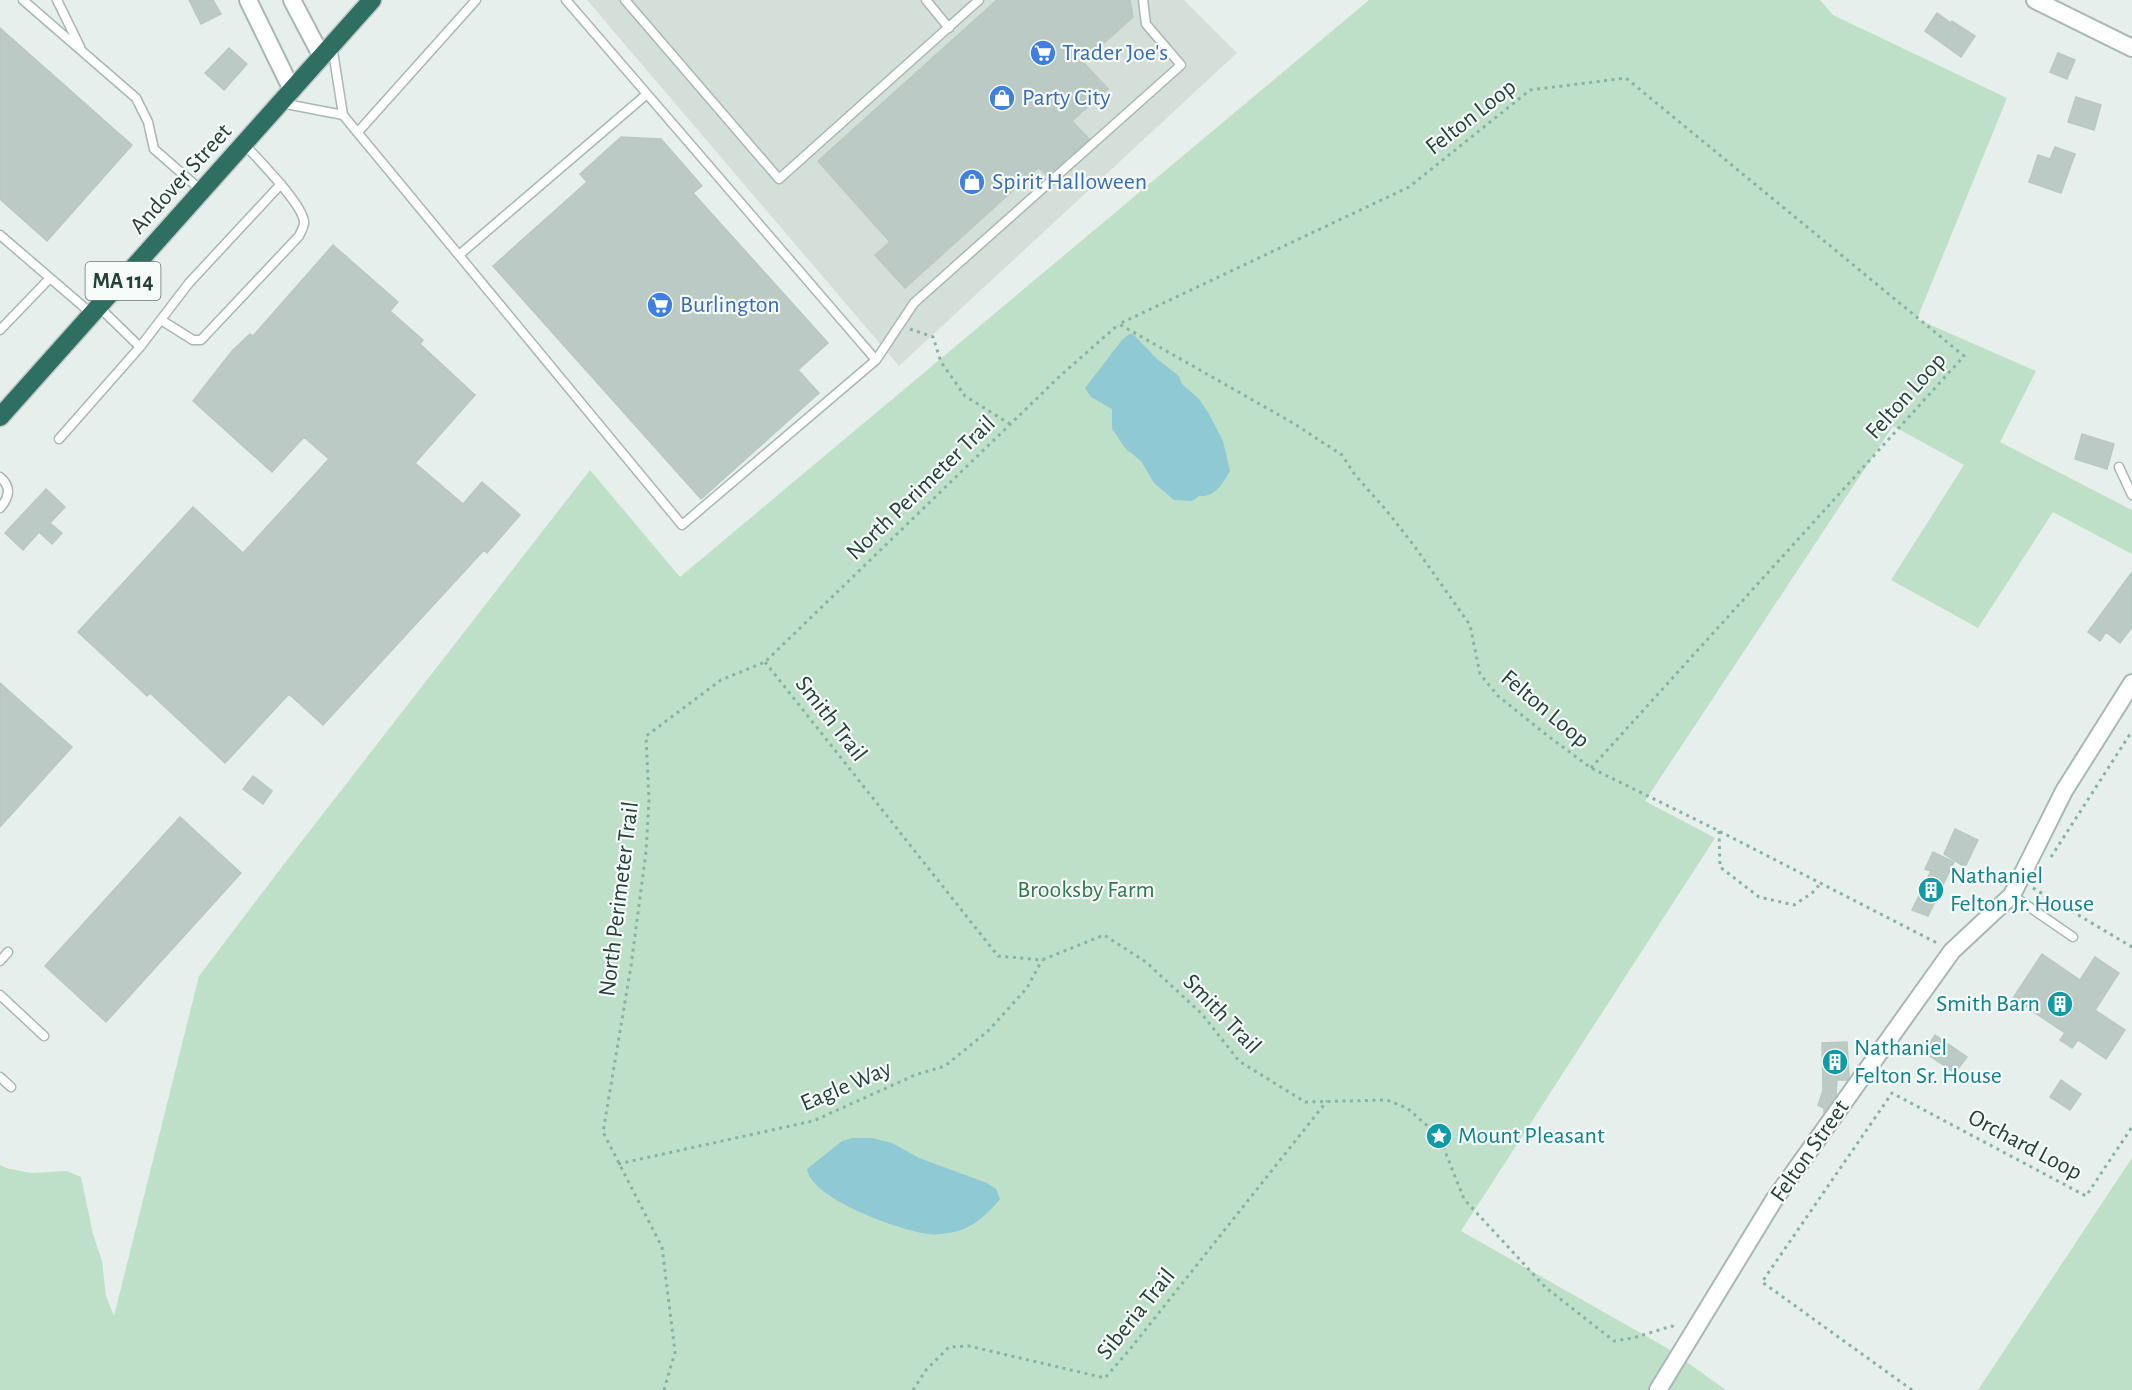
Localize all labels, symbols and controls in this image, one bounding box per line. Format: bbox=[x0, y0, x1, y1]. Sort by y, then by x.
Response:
supermarket icon: Trader Joe's bbox=[1028, 38, 1058, 68]
place label: Trader Joe's bbox=[1062, 41, 1168, 65]
street label: Felton Loop bbox=[1421, 75, 1521, 159]
shop icon: Party City bbox=[987, 83, 1017, 113]
place label: Party City bbox=[1022, 86, 1111, 110]
street label: Andover Street bbox=[126, 119, 237, 239]
shop icon: Spirit Halloween bbox=[957, 167, 987, 197]
place label: Spirit Halloween bbox=[992, 170, 1147, 194]
road number: MA 114 bbox=[86, 262, 160, 300]
supermarket icon: Burlington bbox=[645, 290, 675, 320]
place label: Burlington bbox=[680, 293, 780, 317]
street label: Felton Loop bbox=[1861, 348, 1951, 444]
street label: North Perimeter Trail bbox=[842, 411, 1000, 565]
street label: Felton Loop bbox=[1496, 665, 1594, 753]
street label: Smith Trail bbox=[791, 672, 871, 766]
street label: North Perimeter Trail bbox=[595, 800, 643, 998]
place label: Nathaniel Felton Jr. House bbox=[1950, 864, 2094, 916]
building icon: Nathaniel Felton Jr. House bbox=[1916, 875, 1946, 905]
park label: Brooksby Farm bbox=[1017, 878, 1155, 902]
street label: Smith Trail bbox=[1178, 969, 1266, 1059]
building icon: Smith Barn bbox=[2045, 989, 2075, 1019]
place label: Smith Barn bbox=[1936, 992, 2040, 1016]
place label: Nathaniel Felton Sr. House bbox=[1854, 1036, 2002, 1088]
building icon: Nathaniel Felton Sr. House bbox=[1820, 1047, 1850, 1077]
street label: Eagle Way bbox=[797, 1056, 895, 1116]
street label: Felton Street bbox=[1766, 1095, 1854, 1206]
street label: Orchard Loop bbox=[1964, 1105, 2086, 1185]
place icon: Mount Pleasant bbox=[1424, 1121, 1454, 1151]
place label: Mount Pleasant bbox=[1458, 1124, 1605, 1148]
street label: Siberia Trail bbox=[1092, 1264, 1180, 1364]

